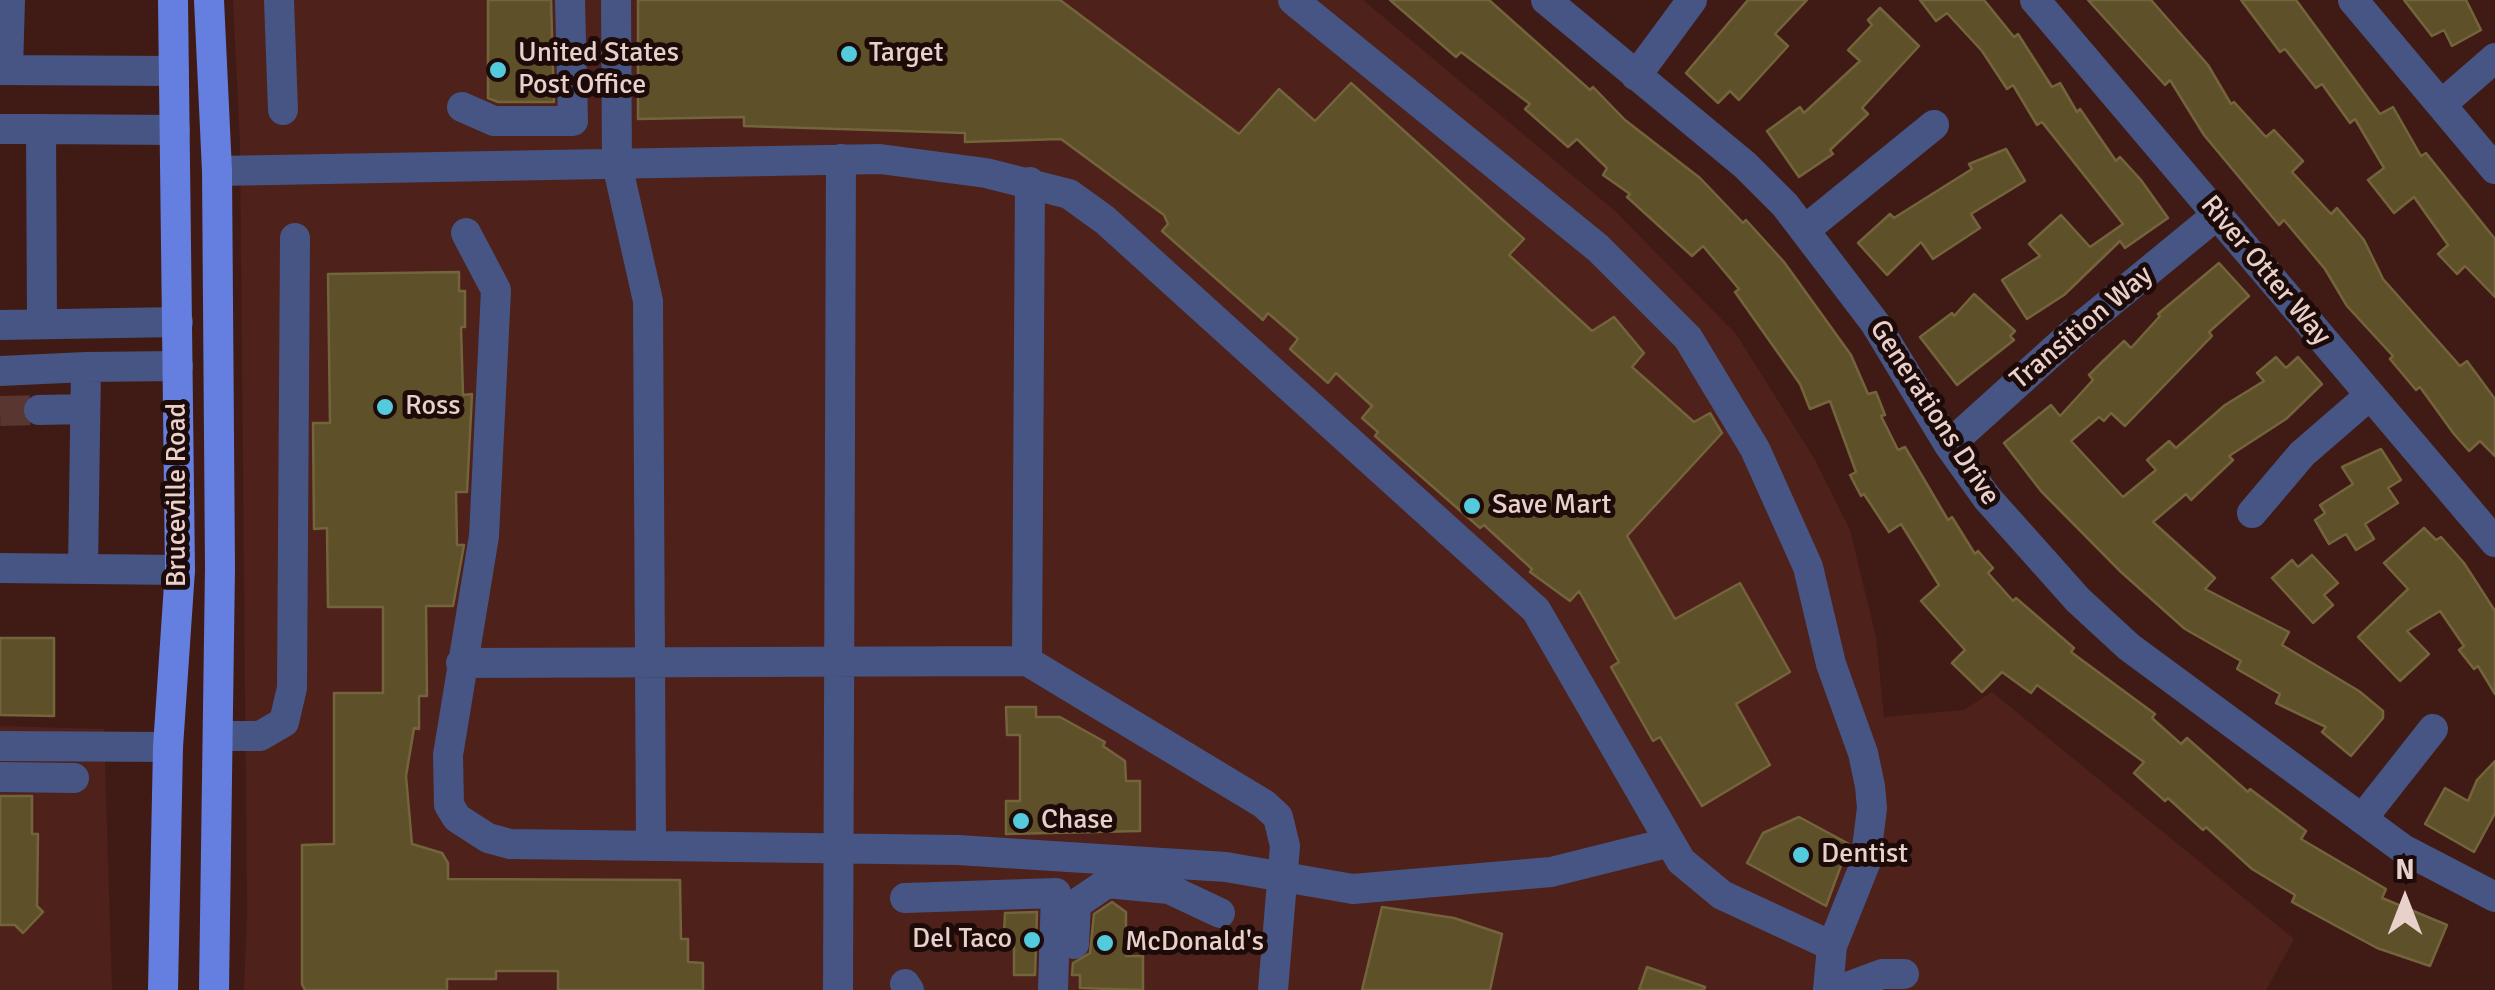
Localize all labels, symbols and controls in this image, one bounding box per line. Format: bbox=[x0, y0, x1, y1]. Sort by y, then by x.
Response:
place label: United States Post Office bbox=[518, 37, 679, 103]
place label: Target bbox=[869, 37, 944, 71]
marker: Target bbox=[838, 43, 860, 65]
marker: United States Post Office bbox=[487, 59, 509, 81]
street label: River Otter Way bbox=[2193, 189, 2337, 353]
street label: Transition Way bbox=[2004, 259, 2160, 397]
street label: Generations Drive bbox=[1862, 314, 2006, 512]
place label: Ross bbox=[405, 390, 461, 424]
marker: Ross bbox=[374, 396, 396, 418]
street label: Bruceville Road bbox=[161, 403, 195, 587]
place label: Save Mart bbox=[1492, 489, 1611, 523]
marker: Save Mart bbox=[1461, 495, 1483, 517]
place label: Chase bbox=[1041, 804, 1114, 838]
marker: Chase bbox=[1010, 810, 1032, 832]
place label: Dentist bbox=[1821, 838, 1908, 872]
marker: Dentist bbox=[1790, 844, 1812, 866]
north arrow bbox=[2355, 850, 2455, 950]
text: N bbox=[2395, 853, 2415, 887]
place label: Del Taco bbox=[912, 923, 1012, 957]
place label: McDonald's bbox=[1125, 926, 1264, 960]
marker: Del Taco bbox=[1021, 929, 1043, 951]
marker: McDonald's bbox=[1094, 932, 1116, 954]

